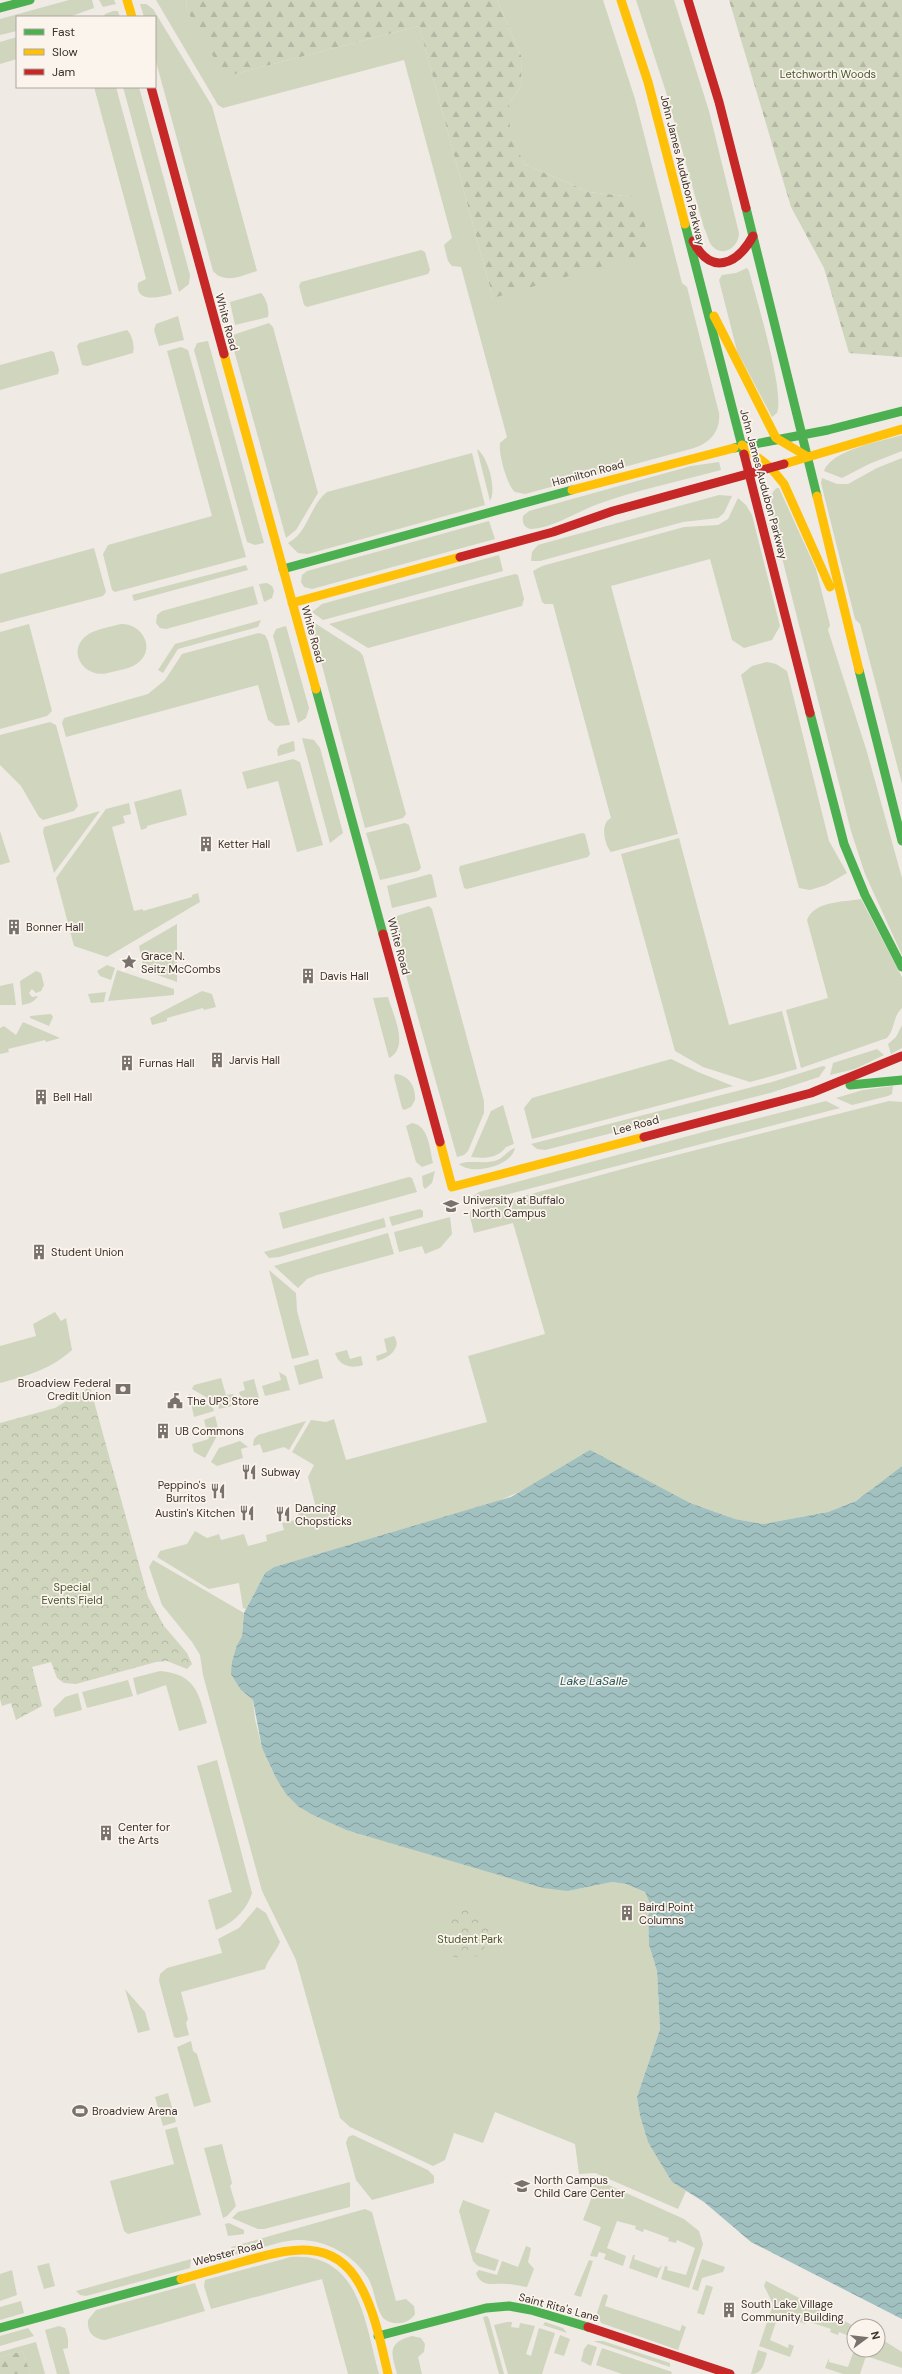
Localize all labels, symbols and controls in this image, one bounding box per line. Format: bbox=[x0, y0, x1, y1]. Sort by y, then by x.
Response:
legend bbox=[16, 16, 156, 88]
text: Fast bbox=[52, 24, 75, 40]
text: Slow bbox=[52, 44, 78, 60]
text: Jam bbox=[52, 64, 75, 80]
park label: Letchworth Woods bbox=[780, 67, 876, 81]
street label: John James Audubon Parkway bbox=[657, 93, 709, 247]
street label: White Road bbox=[213, 292, 241, 352]
street label: John James Audubon Parkway bbox=[737, 407, 791, 561]
street label: Hamilton Road bbox=[550, 457, 626, 489]
street label: White Road bbox=[299, 604, 327, 664]
building icon: Ketter Hall bbox=[197, 835, 215, 853]
place label: Ketter Hall bbox=[218, 837, 270, 851]
street label: White Road bbox=[385, 916, 413, 976]
building icon: Bonner Hall bbox=[5, 918, 23, 936]
place label: Bonner Hall bbox=[26, 920, 83, 934]
place label: Grace N. Seitz McCombs bbox=[141, 949, 221, 976]
place icon: Grace N. Seitz McCombs bbox=[120, 953, 138, 971]
building icon: Davis Hall bbox=[299, 967, 317, 985]
place label: Davis Hall bbox=[320, 969, 369, 983]
building icon: Jarvis Hall bbox=[208, 1051, 226, 1069]
place label: Jarvis Hall bbox=[229, 1053, 280, 1067]
building icon: Furnas Hall bbox=[118, 1054, 136, 1072]
place label: Furnas Hall bbox=[139, 1056, 194, 1070]
building icon: Bell Hall bbox=[32, 1088, 50, 1106]
place label: Bell Hall bbox=[53, 1090, 92, 1104]
street label: Lee Road bbox=[612, 1112, 660, 1138]
place label: University at Buffalo - North Campus bbox=[463, 1193, 565, 1220]
school or university icon: University at Buffalo - North Campus bbox=[442, 1197, 460, 1215]
building icon: Student Union bbox=[30, 1243, 48, 1261]
place label: Student Union bbox=[51, 1245, 124, 1259]
place label: Broadview Federal Credit Union bbox=[18, 1376, 111, 1403]
bank icon: Broadview Federal Credit Union bbox=[114, 1380, 132, 1398]
public building icon: The UPS Store bbox=[166, 1392, 184, 1410]
place label: The UPS Store bbox=[187, 1394, 259, 1408]
building icon: UB Commons bbox=[154, 1422, 172, 1440]
place label: UB Commons bbox=[175, 1424, 244, 1438]
restaurant icon: Subway bbox=[240, 1463, 258, 1481]
place label: Subway bbox=[261, 1465, 301, 1479]
place label: Peppino's Burritos bbox=[158, 1478, 206, 1505]
restaurant icon: Peppino's Burritos bbox=[209, 1482, 227, 1500]
place label: Dancing Chopsticks bbox=[295, 1501, 352, 1528]
restaurant icon: Austin's Kitchen bbox=[238, 1504, 256, 1522]
restaurant icon: Dancing Chopsticks bbox=[274, 1505, 292, 1523]
place label: Austin's Kitchen bbox=[155, 1506, 235, 1520]
park label: Special Events Field bbox=[41, 1580, 103, 1607]
water label: Lake LaSalle bbox=[560, 1673, 628, 1689]
place label: Center for the Arts bbox=[118, 1820, 170, 1847]
building icon: Center for the Arts bbox=[97, 1824, 115, 1842]
place label: Baird Point Columns bbox=[639, 1900, 694, 1927]
building icon: Baird Point Columns bbox=[618, 1904, 636, 1922]
park label: Student Park bbox=[437, 1932, 503, 1946]
sports icon: Broadview Arena bbox=[71, 2102, 89, 2120]
place label: Broadview Arena bbox=[92, 2104, 177, 2118]
place label: North Campus Child Care Center bbox=[534, 2173, 625, 2200]
school or university icon: North Campus Child Care Center bbox=[513, 2177, 531, 2195]
street label: Webster Road bbox=[192, 2237, 264, 2269]
street label: Saint Rita's Lane bbox=[517, 2290, 601, 2324]
place label: South Lake Village Community Building bbox=[741, 2297, 844, 2324]
building icon: South Lake Village Community Building bbox=[720, 2301, 738, 2319]
north arrow bbox=[846, 2318, 886, 2358]
text: N bbox=[868, 2330, 883, 2341]

